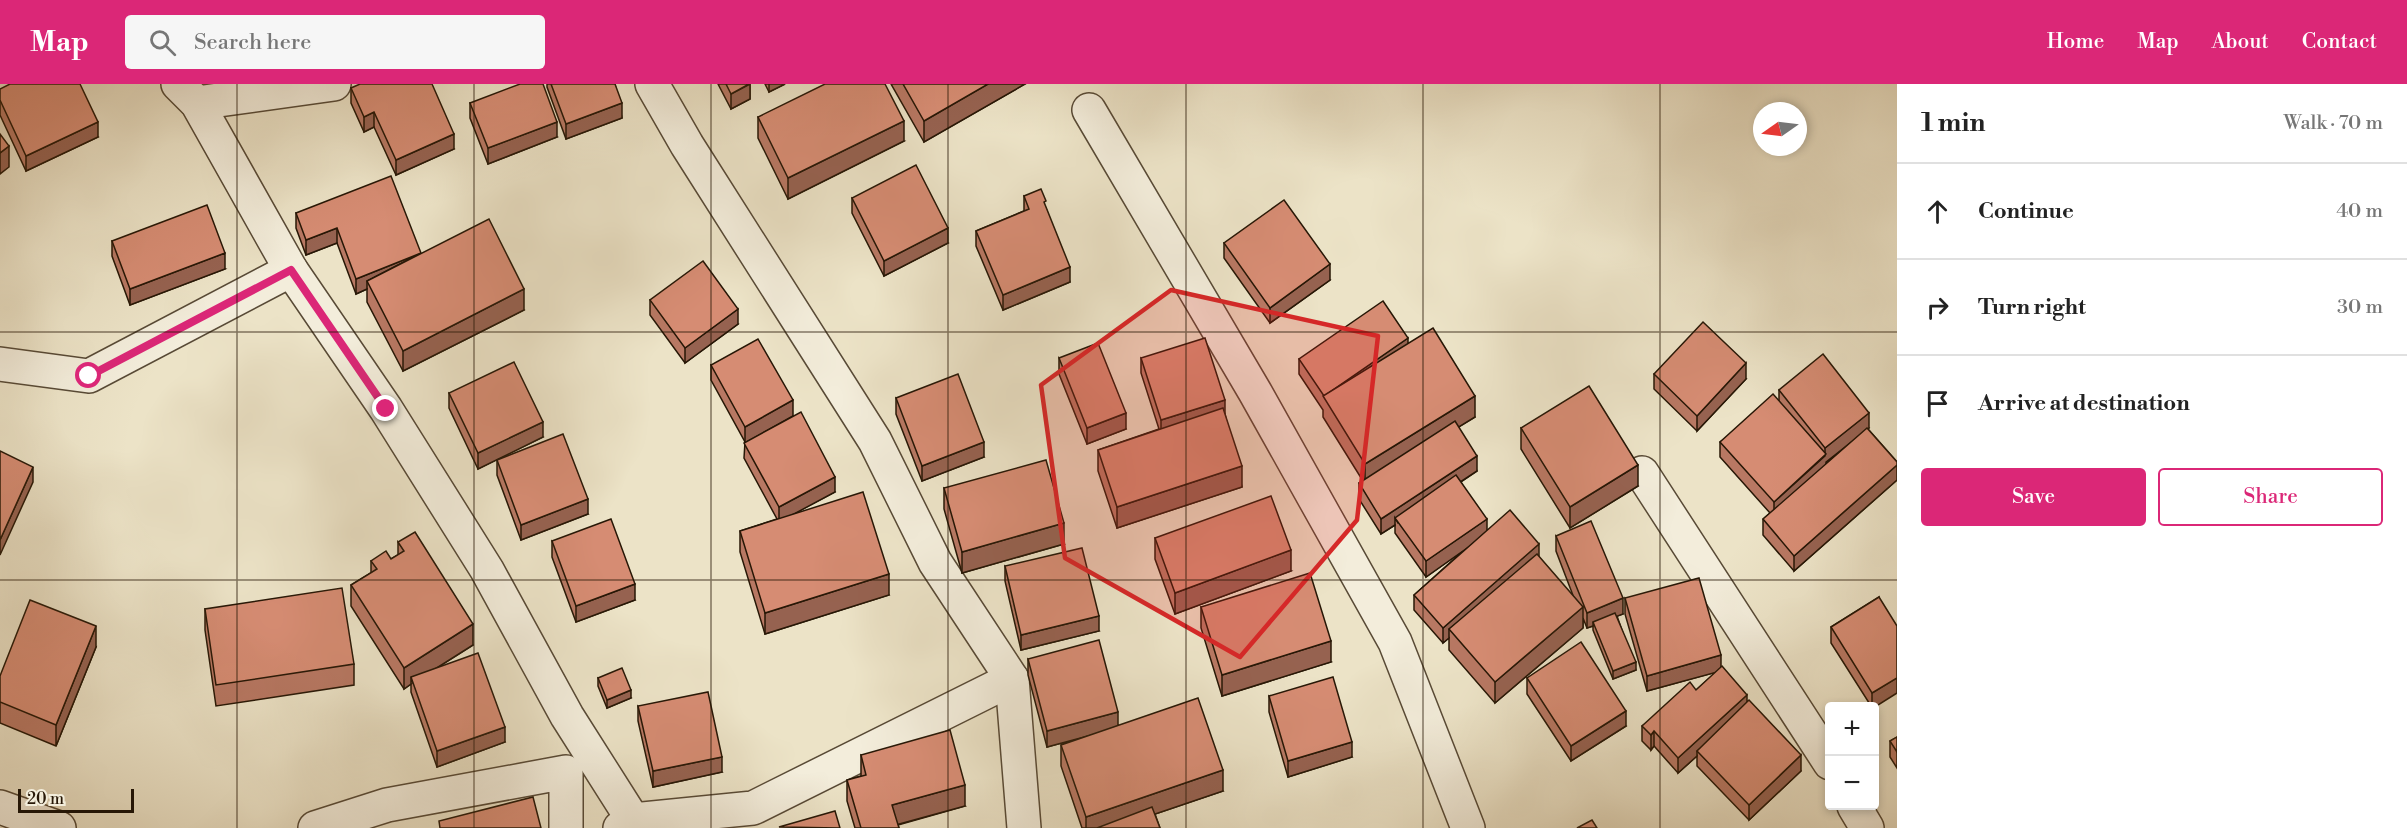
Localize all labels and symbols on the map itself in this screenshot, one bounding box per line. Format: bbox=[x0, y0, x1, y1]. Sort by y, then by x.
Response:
north arrow bbox=[1753, 102, 1807, 156]
route start bbox=[75, 362, 101, 388]
route end bbox=[372, 395, 398, 421]
scale bar bbox=[18, 786, 134, 814]

